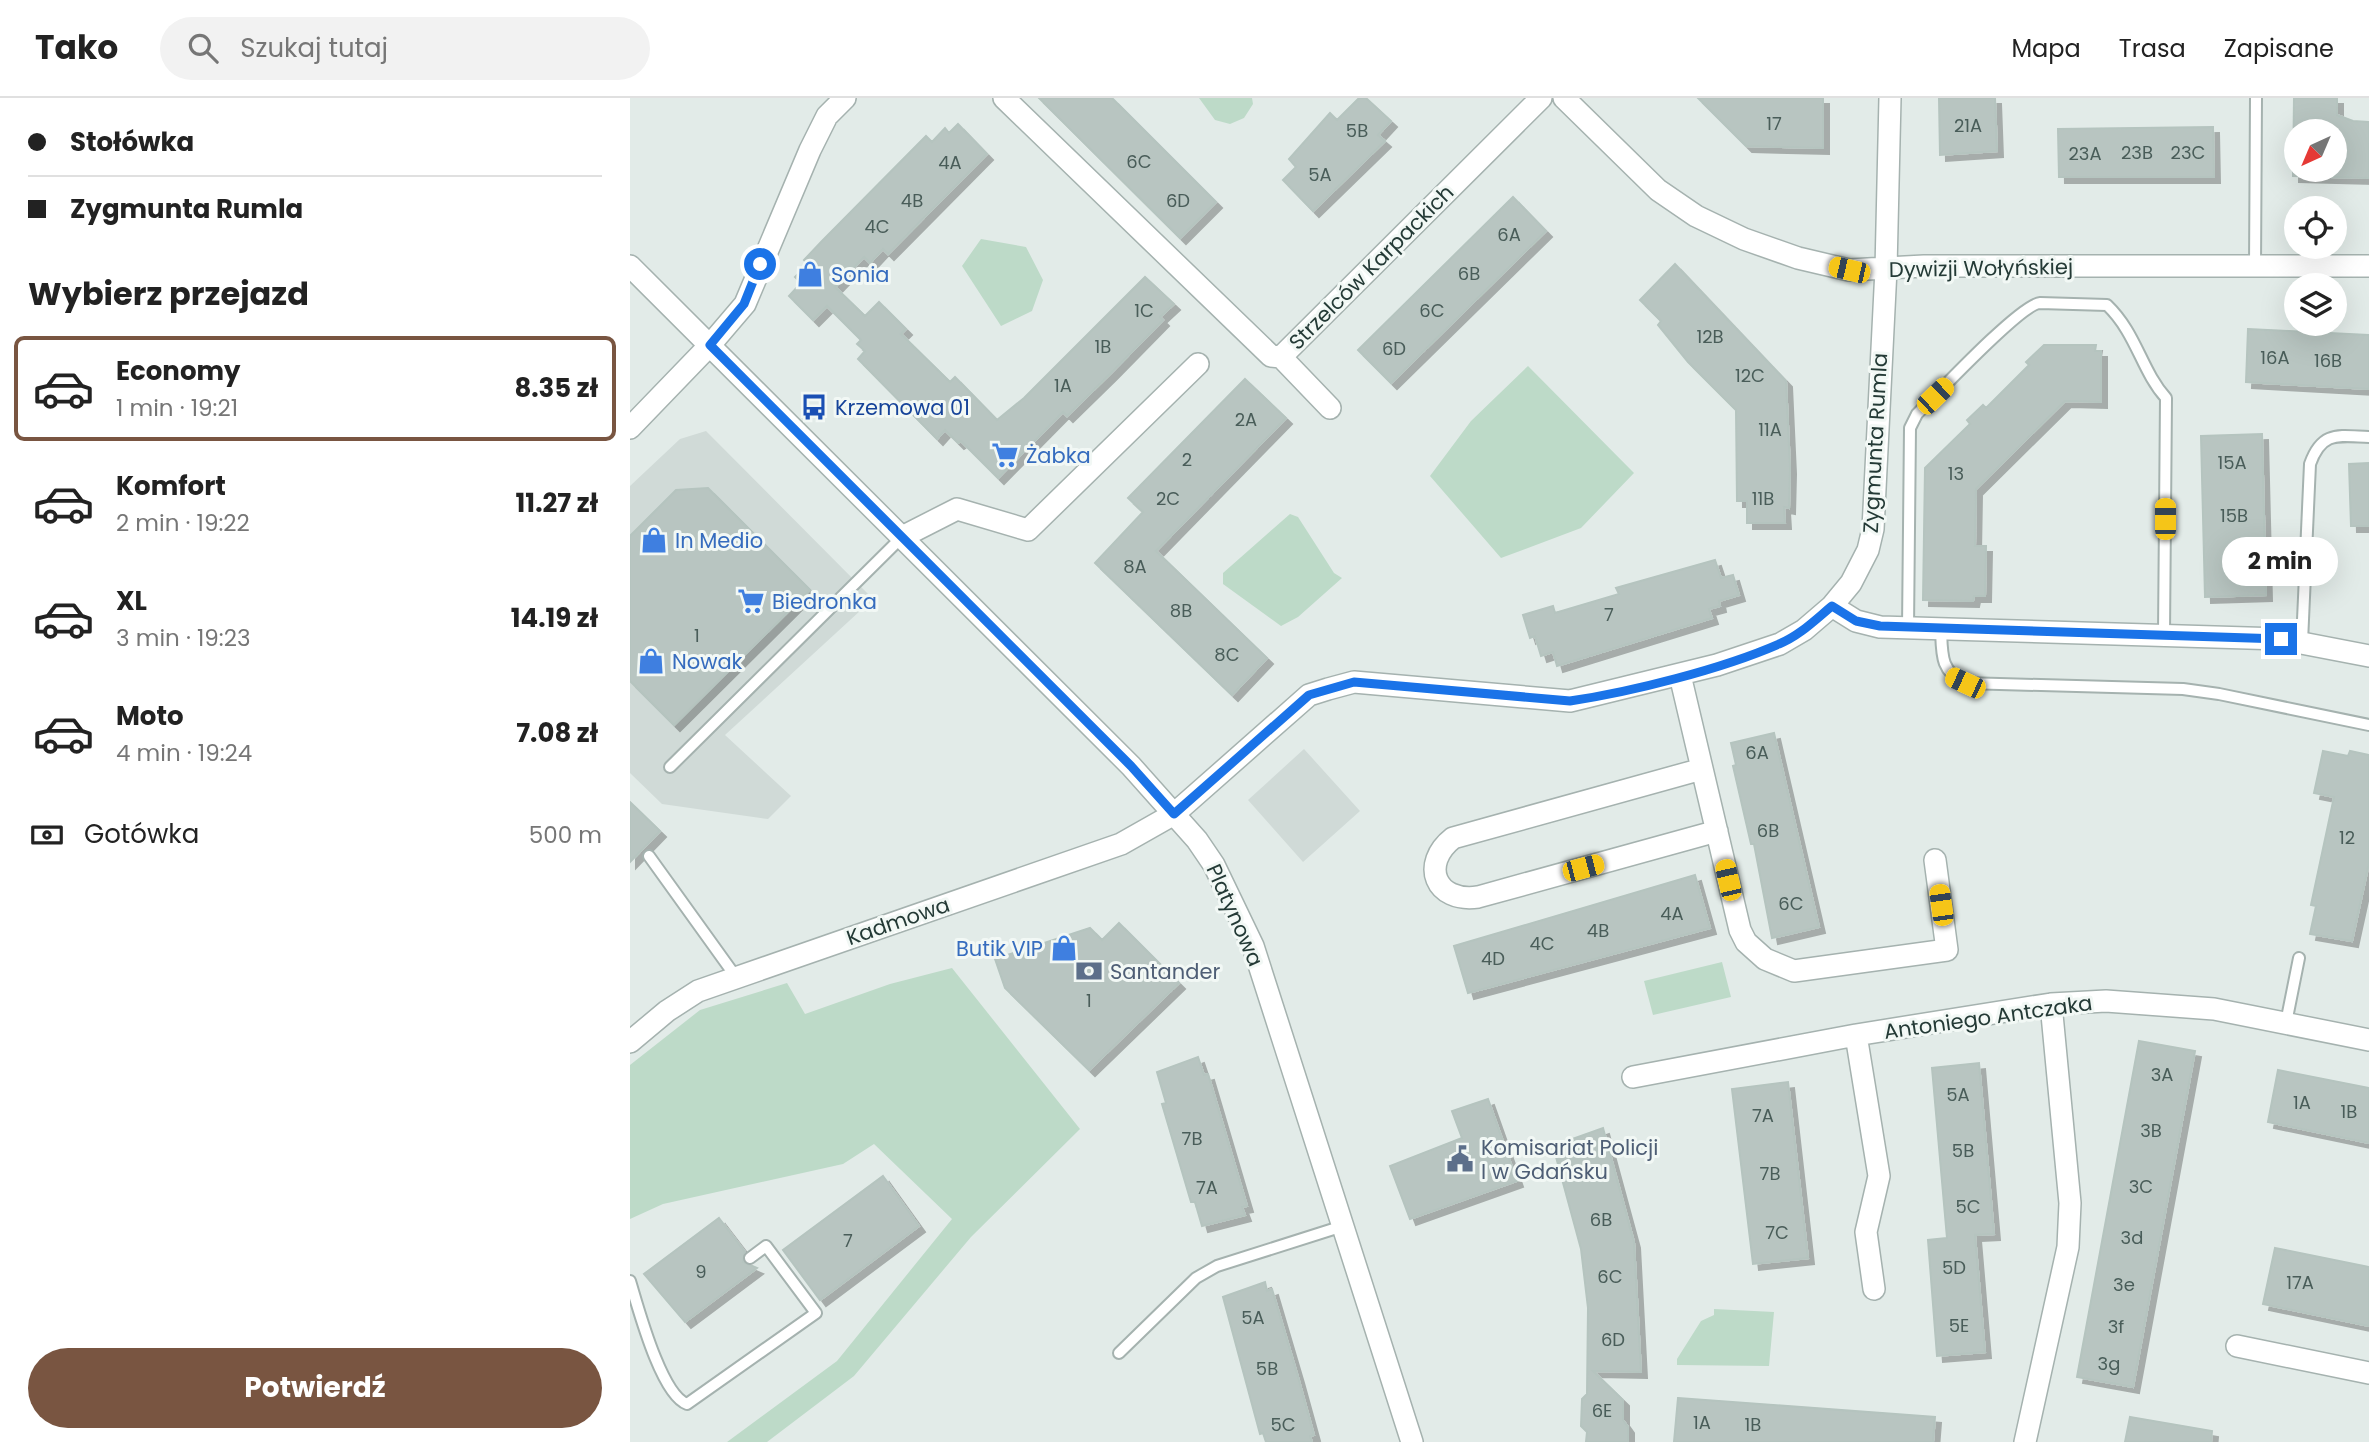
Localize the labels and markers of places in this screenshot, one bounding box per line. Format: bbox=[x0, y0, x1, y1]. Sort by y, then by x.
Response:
shop icon: Sonia bbox=[795, 259, 825, 289]
place label: Sonia bbox=[831, 260, 890, 289]
bus stop icon: Krzemowa 01 bbox=[799, 392, 829, 422]
place label: Krzemowa 01 bbox=[835, 393, 970, 422]
supermarket icon: Żabka bbox=[990, 440, 1020, 470]
place label: Żabka bbox=[1026, 441, 1091, 470]
shop icon: In Medio bbox=[639, 525, 669, 555]
place label: In Medio bbox=[675, 526, 763, 555]
supermarket icon: Biedronka bbox=[736, 586, 766, 616]
place label: Biedronka bbox=[772, 587, 877, 616]
shop icon: Nowak bbox=[636, 646, 666, 676]
place label: Nowak bbox=[672, 647, 743, 676]
shop icon: Butik VIP bbox=[1049, 933, 1079, 963]
place label: Butik VIP bbox=[956, 934, 1043, 963]
bank icon: Santander bbox=[1074, 956, 1104, 986]
place label: Santander bbox=[1110, 957, 1220, 986]
place label: Komisariat Policji I w Gdańsku bbox=[1481, 1133, 1658, 1186]
public building icon: Komisariat Policji I w Gdańsku bbox=[1445, 1144, 1475, 1174]

